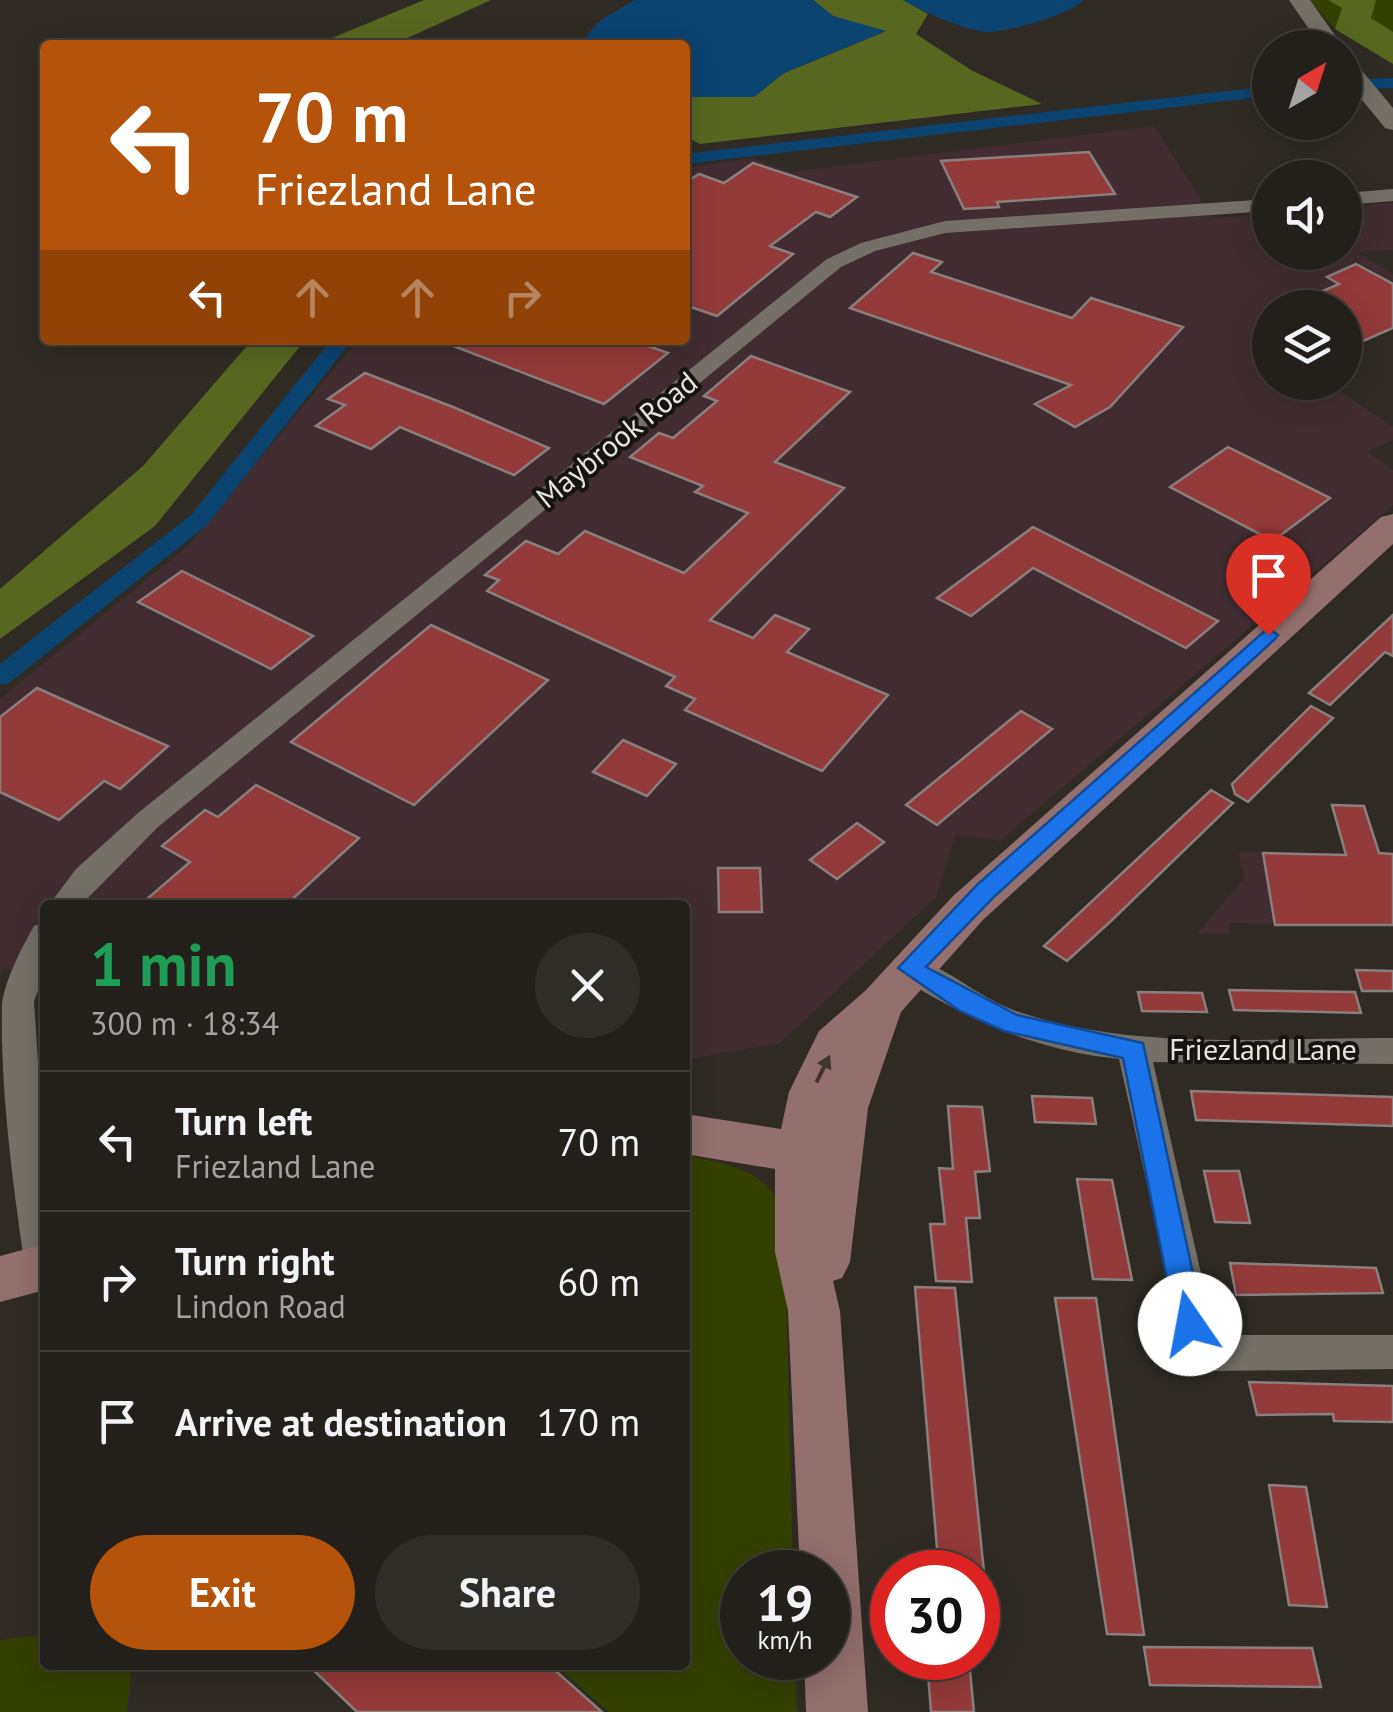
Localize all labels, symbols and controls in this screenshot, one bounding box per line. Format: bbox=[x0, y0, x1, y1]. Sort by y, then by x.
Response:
north arrow bbox=[1252, 30, 1362, 140]
map controls bbox=[1252, 30, 1362, 400]
text: 70 m bbox=[255, 71, 408, 161]
icon: left bbox=[90, 80, 220, 210]
text: Friezland Lane bbox=[255, 159, 537, 217]
button: sound bbox=[1252, 160, 1362, 270]
icon: left bbox=[180, 270, 235, 325]
icon: ahead bbox=[285, 270, 340, 325]
icon: ahead bbox=[390, 270, 445, 325]
icon: right bbox=[495, 270, 550, 325]
button: layers bbox=[1252, 290, 1362, 400]
street label: Maybrook Road bbox=[528, 362, 705, 516]
pin bbox=[1226, 533, 1311, 636]
icon: arrive bbox=[1241, 548, 1296, 603]
text: 1 min bbox=[90, 925, 236, 1003]
button: close bbox=[535, 933, 640, 1038]
text: 300 m · 18:34 bbox=[90, 1002, 279, 1044]
street label: Friezland Lane bbox=[1169, 1029, 1357, 1068]
one-way arrow bbox=[814, 1054, 831, 1083]
text: Turn left bbox=[175, 1096, 312, 1145]
icon: left bbox=[90, 1114, 145, 1169]
text: 70 m bbox=[558, 1117, 640, 1166]
text: Friezland Lane bbox=[175, 1145, 375, 1187]
text: Turn right bbox=[175, 1236, 335, 1285]
icon: right bbox=[90, 1254, 145, 1309]
text: 60 m bbox=[558, 1257, 640, 1306]
position arrow bbox=[1138, 1272, 1242, 1376]
text: Lindon Road bbox=[175, 1285, 346, 1327]
icon: arrive bbox=[90, 1394, 145, 1449]
text: Arrive at destination bbox=[175, 1397, 507, 1446]
text: 170 m bbox=[537, 1397, 640, 1446]
button: Exit bbox=[90, 1535, 355, 1650]
button: Share bbox=[375, 1535, 640, 1650]
speed limit sign: 30 bbox=[870, 1550, 1000, 1680]
text: 19 bbox=[757, 1570, 813, 1635]
text: km/h bbox=[758, 1624, 812, 1656]

